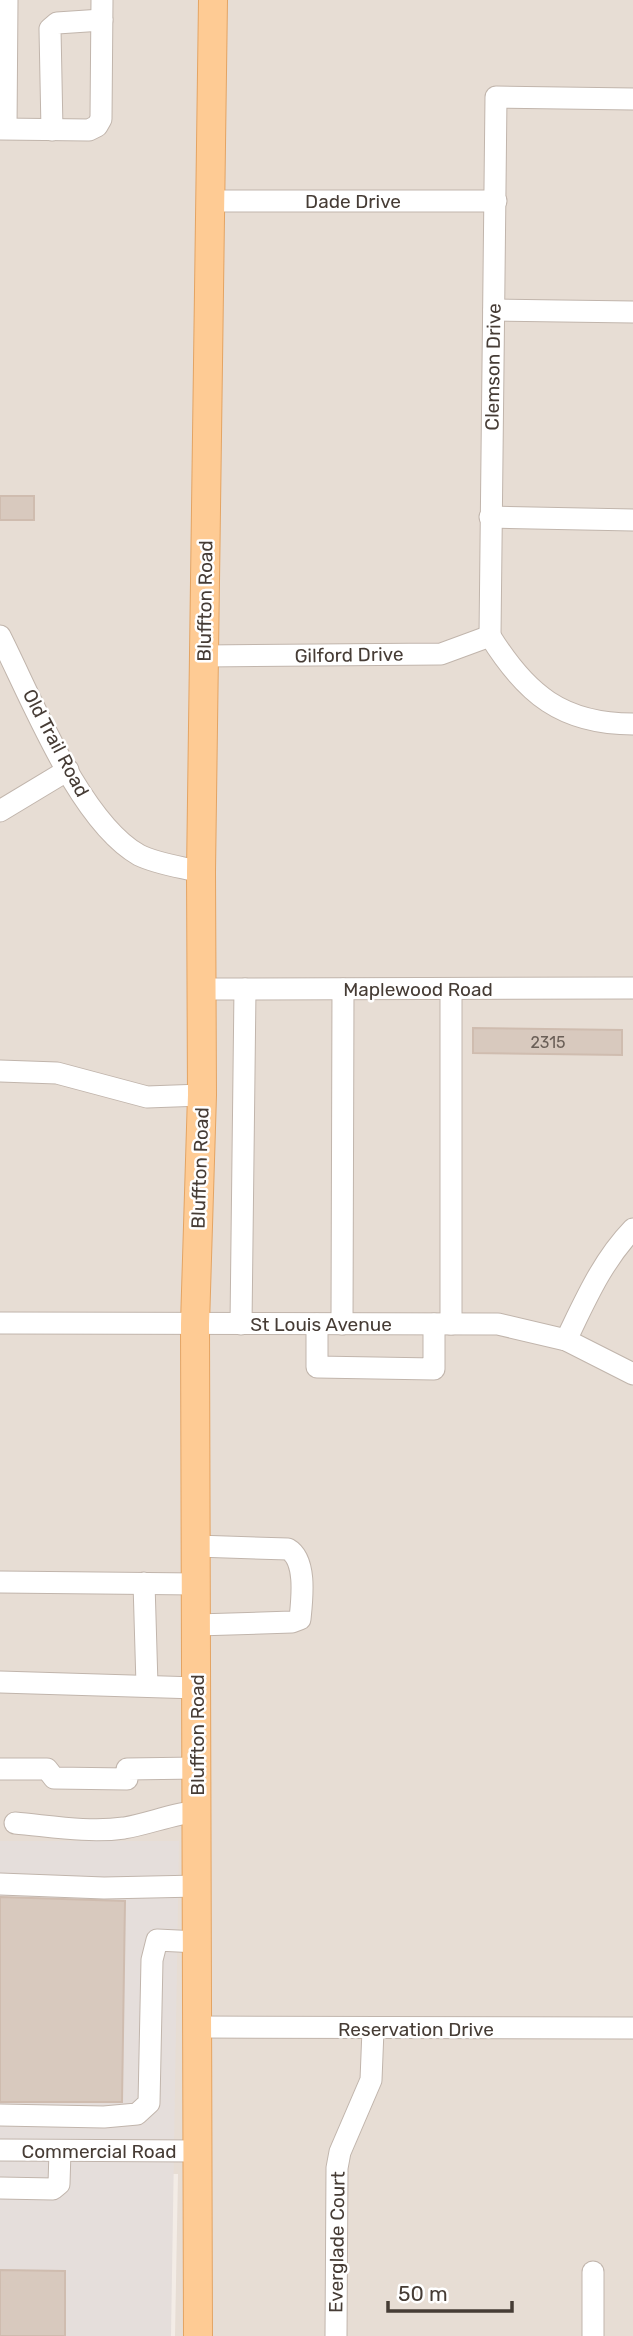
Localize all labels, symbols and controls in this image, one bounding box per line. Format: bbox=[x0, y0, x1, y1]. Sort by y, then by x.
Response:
street label: Dade Drive bbox=[305, 190, 401, 213]
street label: Clemson Drive bbox=[480, 303, 506, 431]
street label: Bluffton Road bbox=[192, 540, 218, 662]
street label: Gilford Drive bbox=[294, 643, 404, 667]
street label: Old Trail Road bbox=[18, 685, 94, 801]
street label: Maplewood Road bbox=[343, 978, 493, 1001]
house number: 2315 bbox=[530, 1033, 566, 1052]
street label: Bluffton Road bbox=[186, 1107, 214, 1229]
street label: St Louis Avenue bbox=[250, 1313, 392, 1336]
street label: Bluffton Road bbox=[186, 1674, 209, 1796]
street label: Reservation Drive bbox=[338, 2018, 494, 2041]
street label: Commercial Road bbox=[22, 2140, 176, 2163]
street label: Everglade Court bbox=[324, 2170, 350, 2313]
scale bar bbox=[388, 2270, 512, 2314]
text: 50 m bbox=[398, 2281, 448, 2306]

